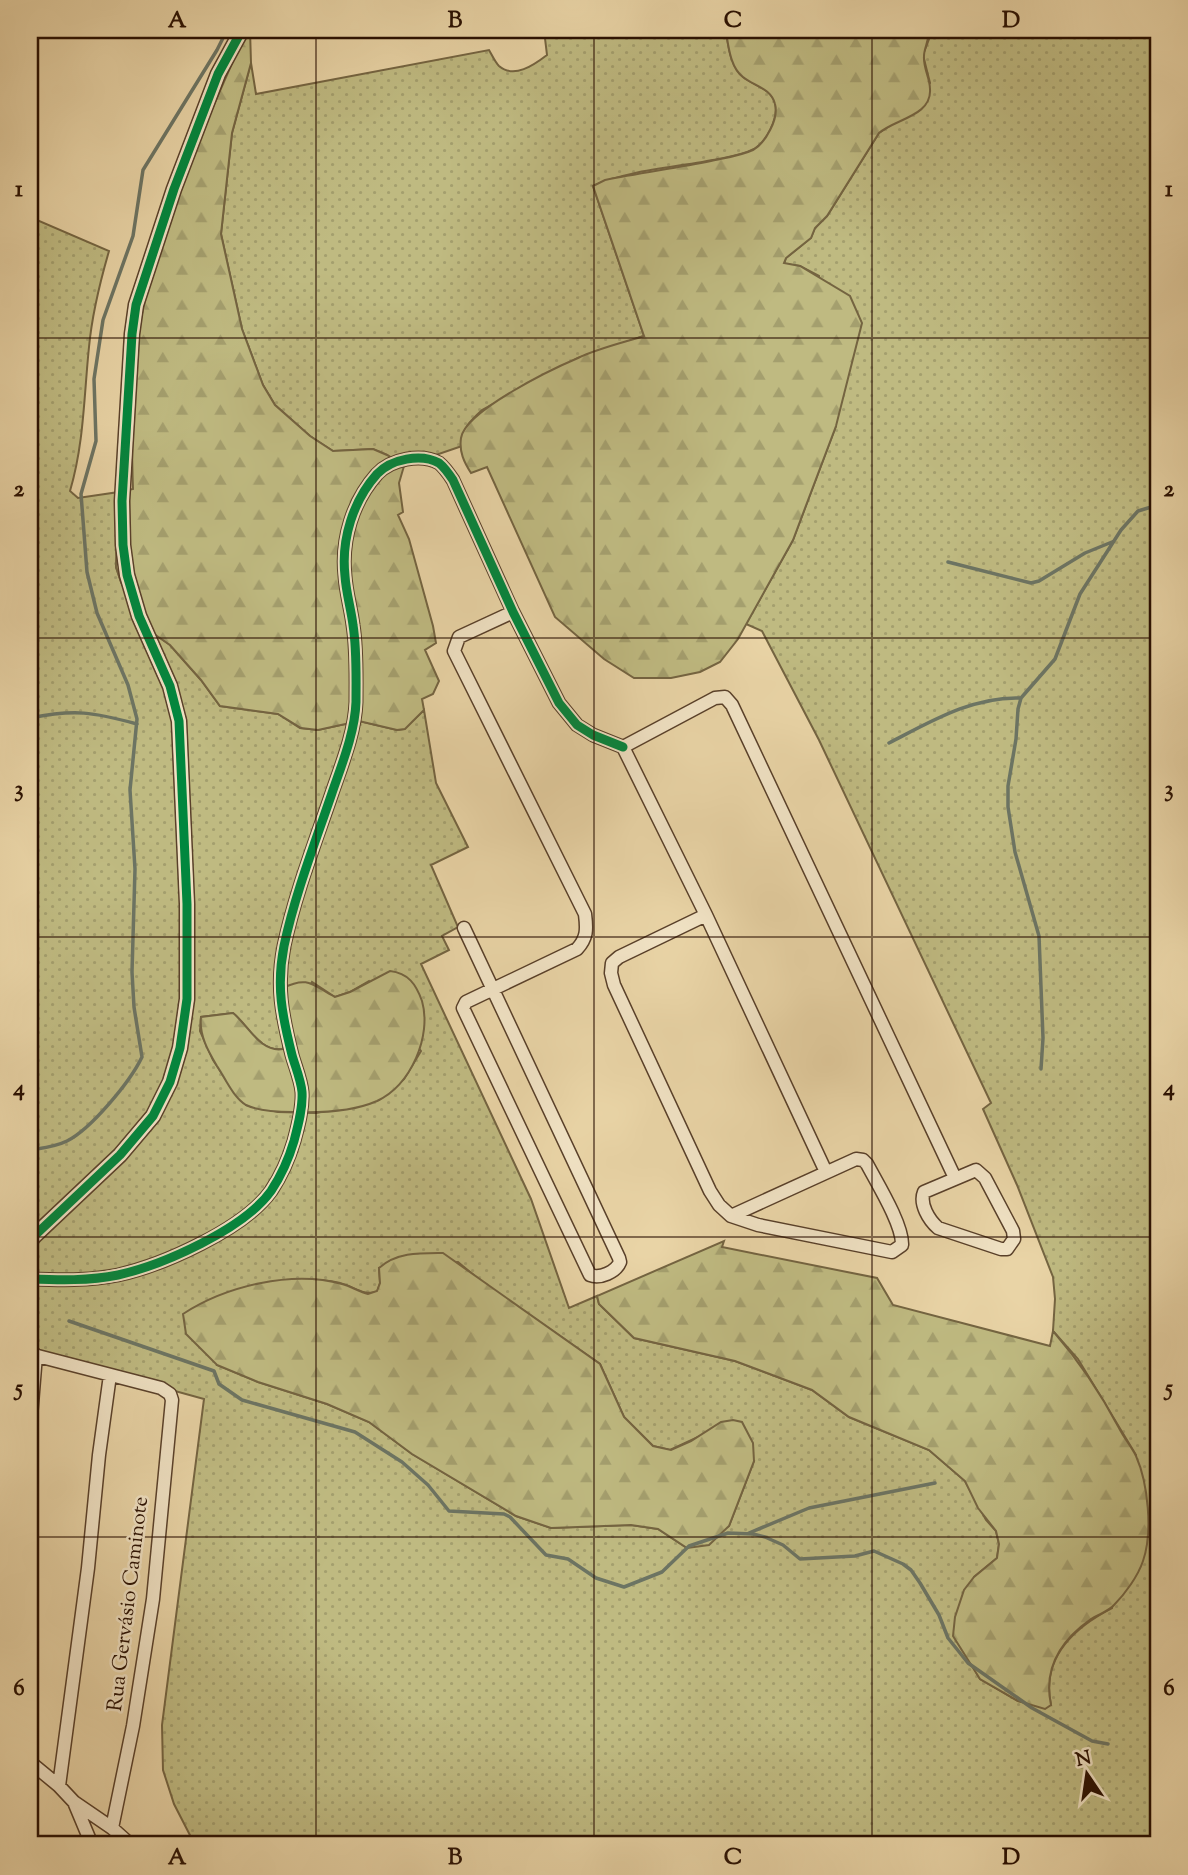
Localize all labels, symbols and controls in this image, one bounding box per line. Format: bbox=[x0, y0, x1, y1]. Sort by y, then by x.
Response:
text: A bbox=[168, 5, 187, 38]
text: B bbox=[448, 5, 463, 38]
text: C bbox=[724, 5, 742, 38]
text: D bbox=[1002, 5, 1020, 38]
text: 1 bbox=[15, 174, 23, 207]
text: 1 bbox=[1165, 174, 1173, 207]
text: 2 bbox=[14, 474, 25, 507]
text: 2 bbox=[1164, 474, 1175, 507]
text: 3 bbox=[14, 774, 24, 807]
text: 3 bbox=[1164, 774, 1174, 807]
text: 4 bbox=[12, 1073, 25, 1106]
text: 4 bbox=[1162, 1073, 1175, 1106]
text: 5 bbox=[13, 1373, 23, 1406]
text: 5 bbox=[1163, 1373, 1173, 1406]
street label: Rua Gervásio Caminote bbox=[101, 1495, 157, 1713]
text: 6 bbox=[13, 1673, 25, 1706]
text: 6 bbox=[1163, 1673, 1175, 1706]
north arrow bbox=[1052, 1738, 1122, 1808]
text: N bbox=[1073, 1745, 1094, 1775]
text: A bbox=[168, 1842, 187, 1875]
text: B bbox=[448, 1842, 463, 1875]
text: C bbox=[724, 1842, 742, 1875]
text: D bbox=[1002, 1842, 1020, 1875]

